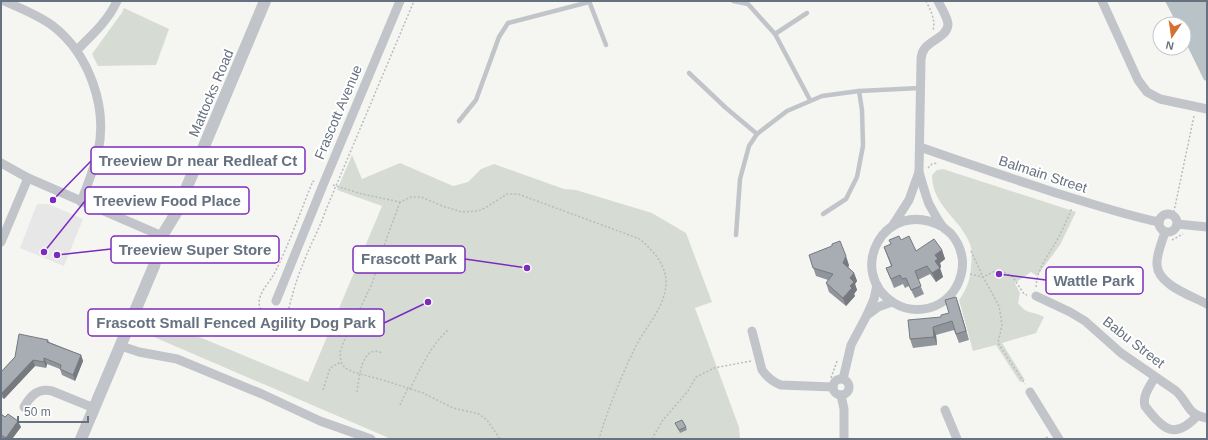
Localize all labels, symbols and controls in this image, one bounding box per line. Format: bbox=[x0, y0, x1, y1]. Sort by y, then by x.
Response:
north arrow bbox=[1152, 16, 1192, 56]
text: N bbox=[1164, 39, 1175, 52]
street label: Mattocks Road bbox=[185, 47, 237, 139]
street label: Frascott Avenue bbox=[311, 62, 365, 162]
callout: Treeview Dr near Redleaf Ct bbox=[91, 147, 305, 174]
text: Treeview Dr near Redleaf Ct bbox=[99, 152, 297, 169]
street label: Balmain Street bbox=[997, 152, 1089, 196]
callout: Treeview Food Place bbox=[85, 187, 249, 214]
text: Treeview Food Place bbox=[93, 192, 241, 209]
callout: Treeview Super Store bbox=[111, 236, 279, 263]
text: Treeview Super Store bbox=[119, 241, 271, 258]
callout: Frascott Park bbox=[353, 246, 465, 273]
text: Frascott Park bbox=[361, 250, 458, 267]
callout: Wattle Park bbox=[1046, 267, 1143, 294]
text: Wattle Park bbox=[1053, 272, 1135, 289]
callout: Frascott Small Fenced Agility Dog Park bbox=[88, 309, 384, 336]
street label: Babu Street bbox=[1100, 313, 1168, 371]
text: Frascott Small Fenced Agility Dog Park bbox=[96, 314, 376, 331]
scale bar bbox=[18, 398, 88, 424]
text: 50 m bbox=[24, 405, 51, 419]

